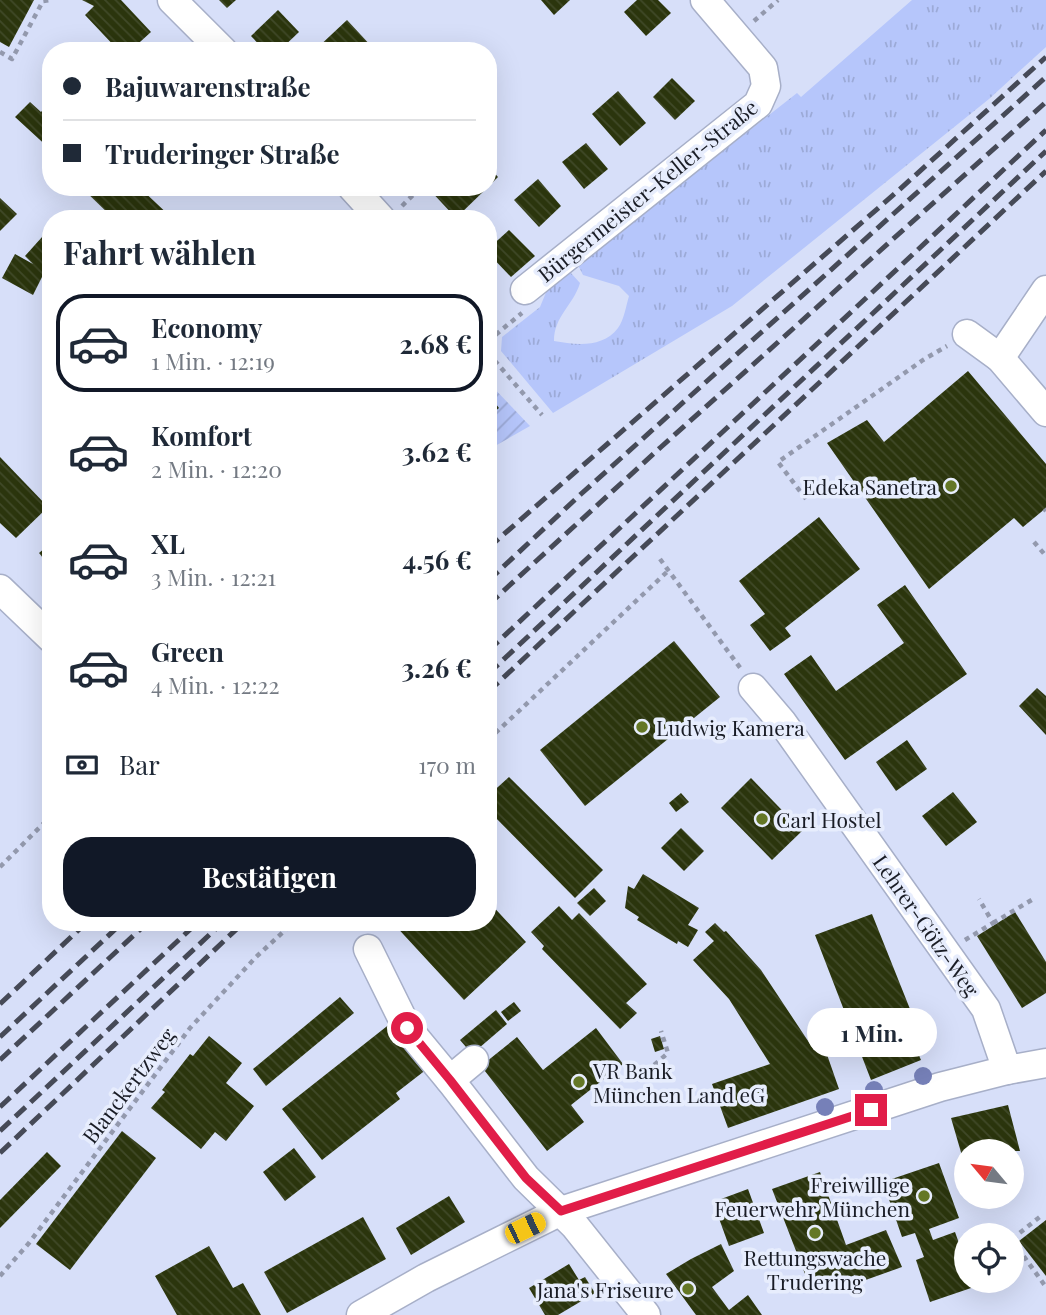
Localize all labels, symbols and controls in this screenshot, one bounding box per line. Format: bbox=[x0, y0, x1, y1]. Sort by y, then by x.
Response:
text: Bajuwarenstraße bbox=[105, 69, 311, 104]
street label: Bürgermeister-Keller-Straße bbox=[531, 93, 763, 287]
text: Truderinger Straße bbox=[105, 136, 340, 171]
text: Fahrt wählen bbox=[63, 230, 256, 273]
text: Economy bbox=[151, 310, 262, 345]
icon: car bbox=[67, 312, 130, 375]
text: 2.68 € bbox=[400, 326, 472, 361]
text: 1 Min. · 12:19 bbox=[151, 345, 275, 376]
text: Komfort bbox=[151, 418, 252, 453]
icon: car bbox=[67, 420, 130, 483]
text: 3.62 € bbox=[402, 434, 472, 469]
text: 2 Min. · 12:20 bbox=[151, 453, 282, 484]
place label: Edeka Sanetra bbox=[802, 472, 938, 500]
marker: Edeka Sanetra bbox=[943, 478, 959, 494]
text: XL bbox=[151, 526, 185, 561]
icon: car bbox=[67, 528, 130, 591]
text: 4.56 € bbox=[402, 542, 472, 577]
text: 3 Min. · 12:21 bbox=[151, 561, 276, 592]
text: Green bbox=[151, 634, 224, 669]
icon: car bbox=[67, 636, 130, 699]
text: 3.26 € bbox=[401, 650, 472, 685]
text: 4 Min. · 12:22 bbox=[151, 669, 280, 700]
place label: Ludwig Kamera bbox=[656, 713, 805, 741]
marker: Ludwig Kamera bbox=[634, 719, 650, 735]
icon: cash bbox=[63, 746, 101, 784]
text: Bar bbox=[119, 747, 160, 782]
text: 170 m bbox=[418, 749, 476, 780]
place label: Carl Hostel bbox=[776, 805, 882, 833]
marker: Carl Hostel bbox=[754, 811, 770, 827]
button: Bestätigen bbox=[63, 837, 476, 917]
street label: Lehrer-Götz-Weg bbox=[868, 848, 986, 1002]
callout: 1 Min. bbox=[806, 1009, 936, 1058]
route start bbox=[391, 1012, 423, 1044]
text: 1 Min. bbox=[840, 1017, 904, 1048]
street label: Blanckertzweg bbox=[75, 1021, 181, 1149]
place label: VR Bank München Land eG bbox=[592, 1056, 765, 1108]
marker: VR Bank München Land eG bbox=[571, 1074, 587, 1090]
route end bbox=[855, 1094, 887, 1126]
north arrow bbox=[954, 1139, 1024, 1209]
map controls bbox=[954, 1139, 1024, 1293]
place label: Freiwillige Feuerwehr München bbox=[714, 1170, 910, 1222]
marker: Freiwillige Feuerwehr München bbox=[916, 1188, 932, 1204]
car bbox=[502, 1209, 549, 1247]
button: locate bbox=[954, 1223, 1024, 1293]
marker: Rettungswache Trudering bbox=[807, 1225, 823, 1241]
place label: Rettungswache Trudering bbox=[744, 1243, 886, 1295]
place label: Jana's Friseure bbox=[536, 1275, 674, 1303]
marker: Jana's Friseure bbox=[680, 1281, 696, 1297]

